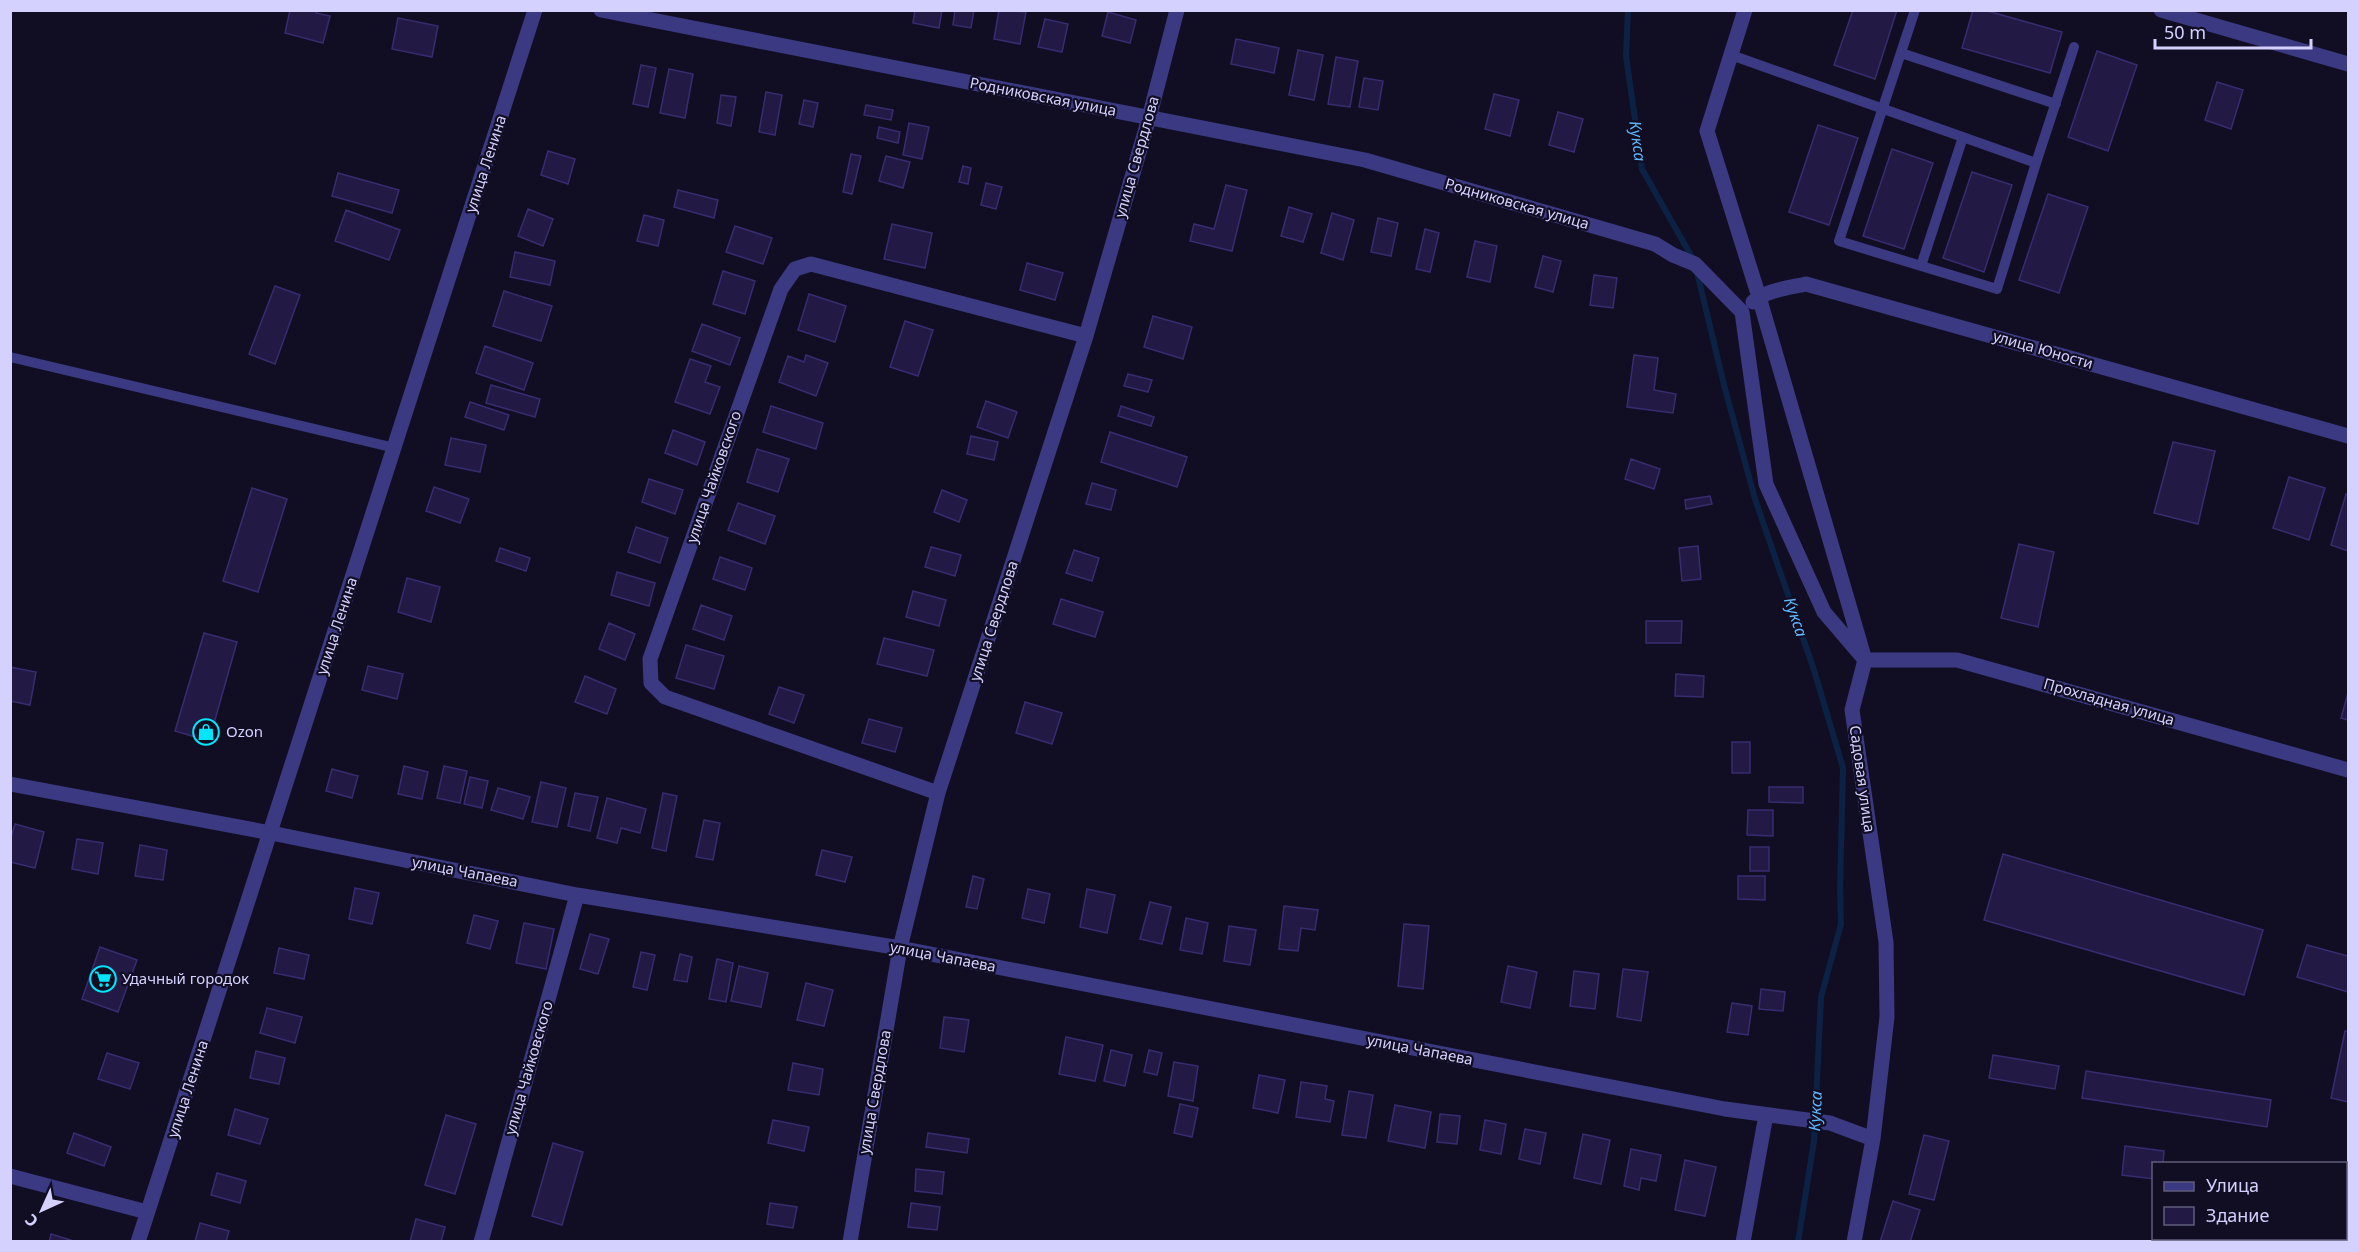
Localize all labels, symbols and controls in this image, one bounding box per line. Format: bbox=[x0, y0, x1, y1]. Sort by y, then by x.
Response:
scale bar bbox=[2155, 12, 2311, 50]
text: 50 m bbox=[2164, 20, 2206, 44]
street label: Родниковская улица bbox=[968, 72, 1118, 120]
street label: улица Свердлова bbox=[1109, 94, 1163, 220]
street label: улица Ленина bbox=[460, 112, 510, 215]
water label: Кукса bbox=[1624, 119, 1652, 163]
street label: Родниковская улица bbox=[1443, 173, 1592, 233]
street label: улица Юности bbox=[1991, 325, 2096, 373]
street label: улица Чайковского bbox=[681, 408, 745, 545]
street label: улица Свердлова bbox=[964, 558, 1022, 684]
street label: улица Ленина bbox=[311, 574, 361, 677]
water label: Кукса bbox=[1779, 594, 1813, 640]
street label: Прохладная улица bbox=[2041, 673, 2177, 729]
shop icon: Ozon bbox=[191, 717, 221, 747]
place label: Ozon bbox=[226, 721, 263, 741]
street label: Садовая улица bbox=[1846, 724, 1880, 834]
street label: улица Чапаева bbox=[411, 851, 520, 891]
street label: улица Чапаева bbox=[889, 936, 998, 976]
supermarket icon: Удачный городок bbox=[88, 964, 118, 994]
place label: Удачный городок bbox=[122, 968, 249, 988]
street label: улица Чайковского bbox=[499, 998, 557, 1137]
street label: улица Свердлова bbox=[853, 1028, 895, 1155]
street label: улица Чапаева bbox=[1366, 1029, 1475, 1069]
street label: улица Ленина bbox=[162, 1037, 212, 1140]
water label: Кукса bbox=[1803, 1090, 1827, 1132]
legend bbox=[2152, 1162, 2347, 1240]
text: Улица bbox=[2206, 1173, 2259, 1197]
north arrow bbox=[12, 1180, 72, 1240]
text: Здание bbox=[2206, 1203, 2270, 1227]
text: С bbox=[20, 1209, 43, 1232]

